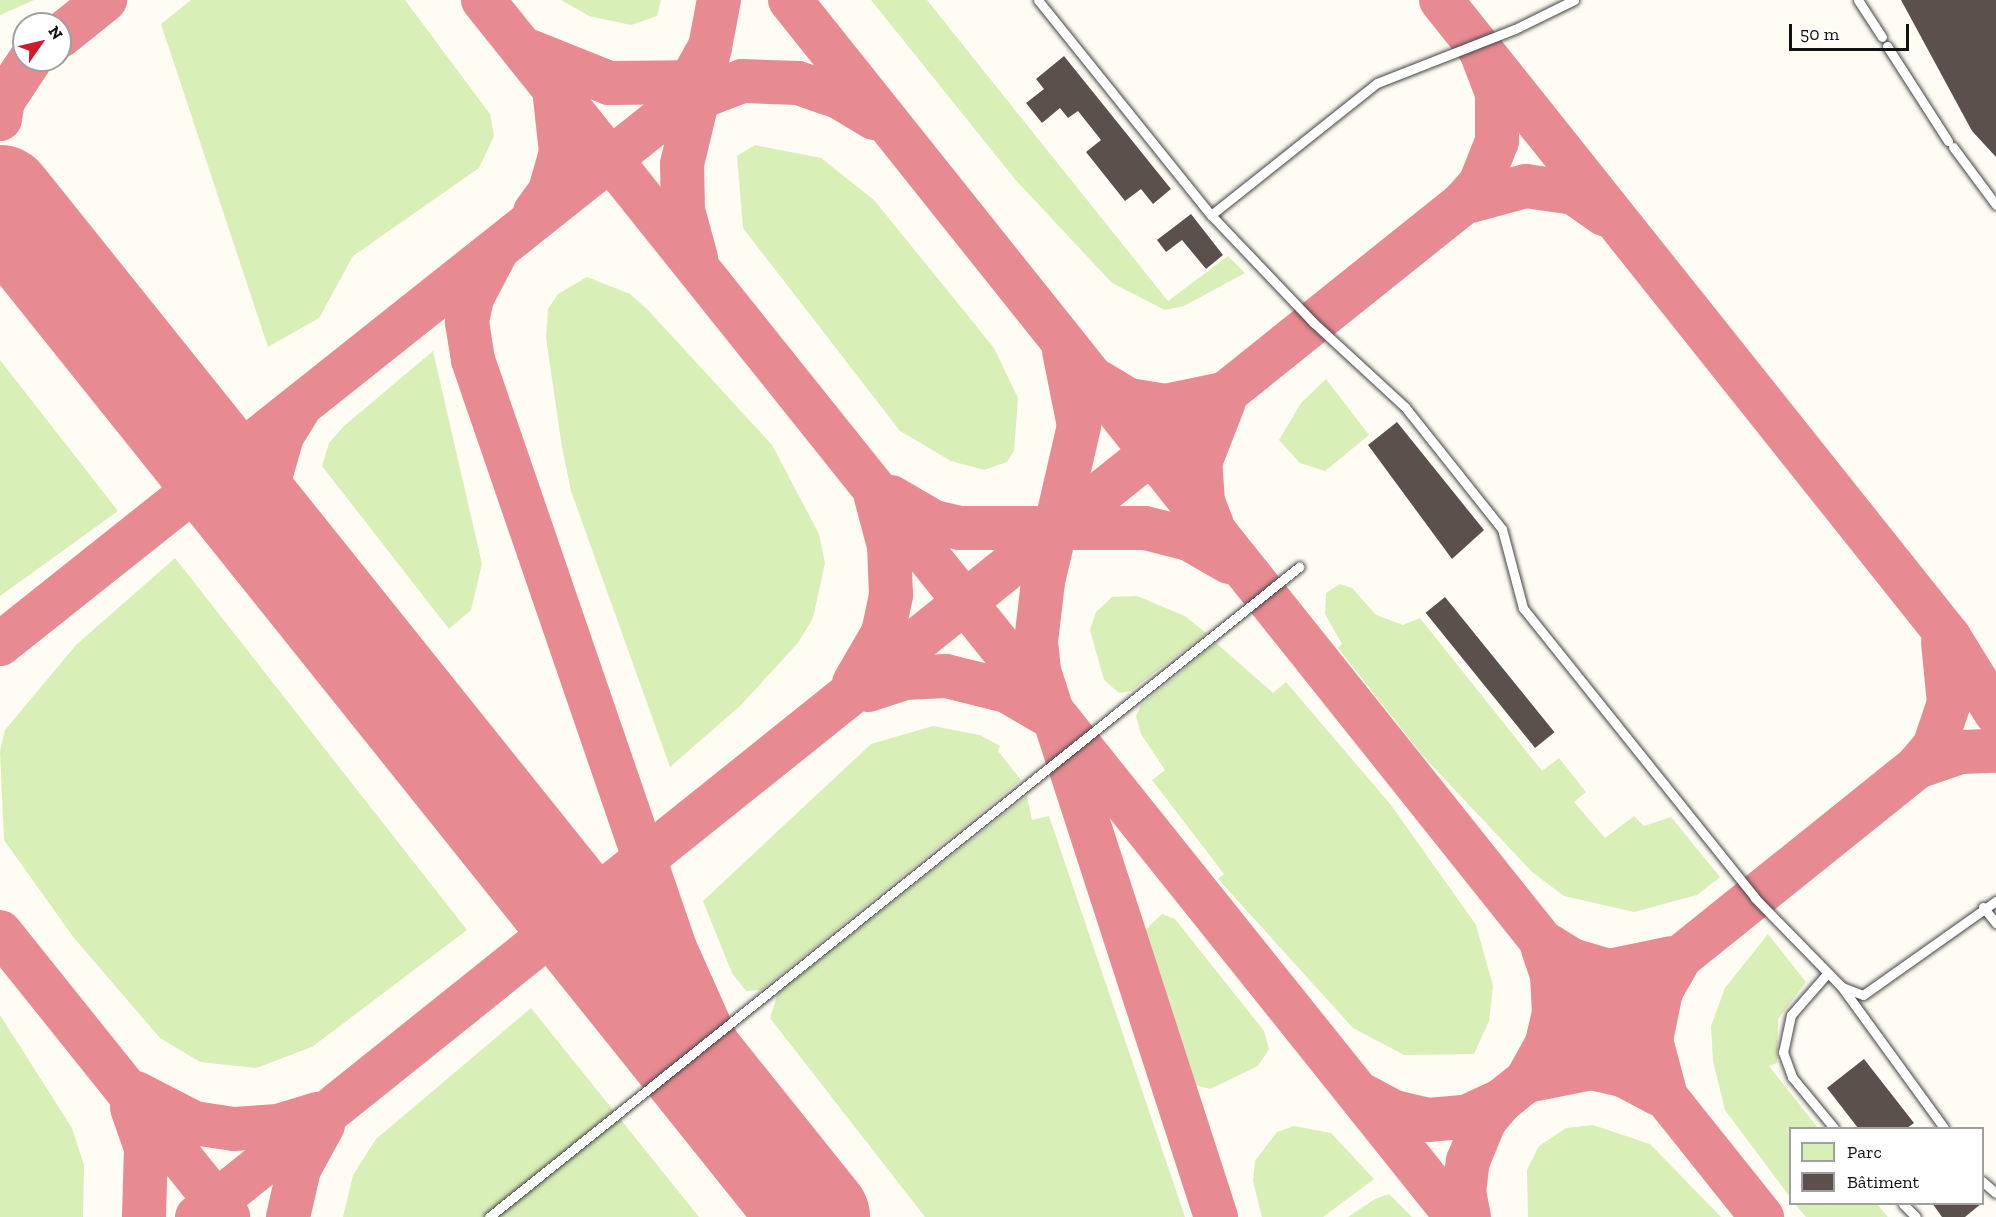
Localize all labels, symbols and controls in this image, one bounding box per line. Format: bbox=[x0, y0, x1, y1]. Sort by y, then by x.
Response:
north arrow bbox=[12, 12, 72, 72]
scale bar bbox=[1792, 12, 1912, 50]
text: N bbox=[44, 22, 67, 43]
text: 50 m bbox=[1800, 23, 1839, 45]
legend bbox=[1789, 1127, 1984, 1205]
text: Parc bbox=[1847, 1141, 1882, 1163]
text: Bâtiment bbox=[1847, 1171, 1919, 1193]

